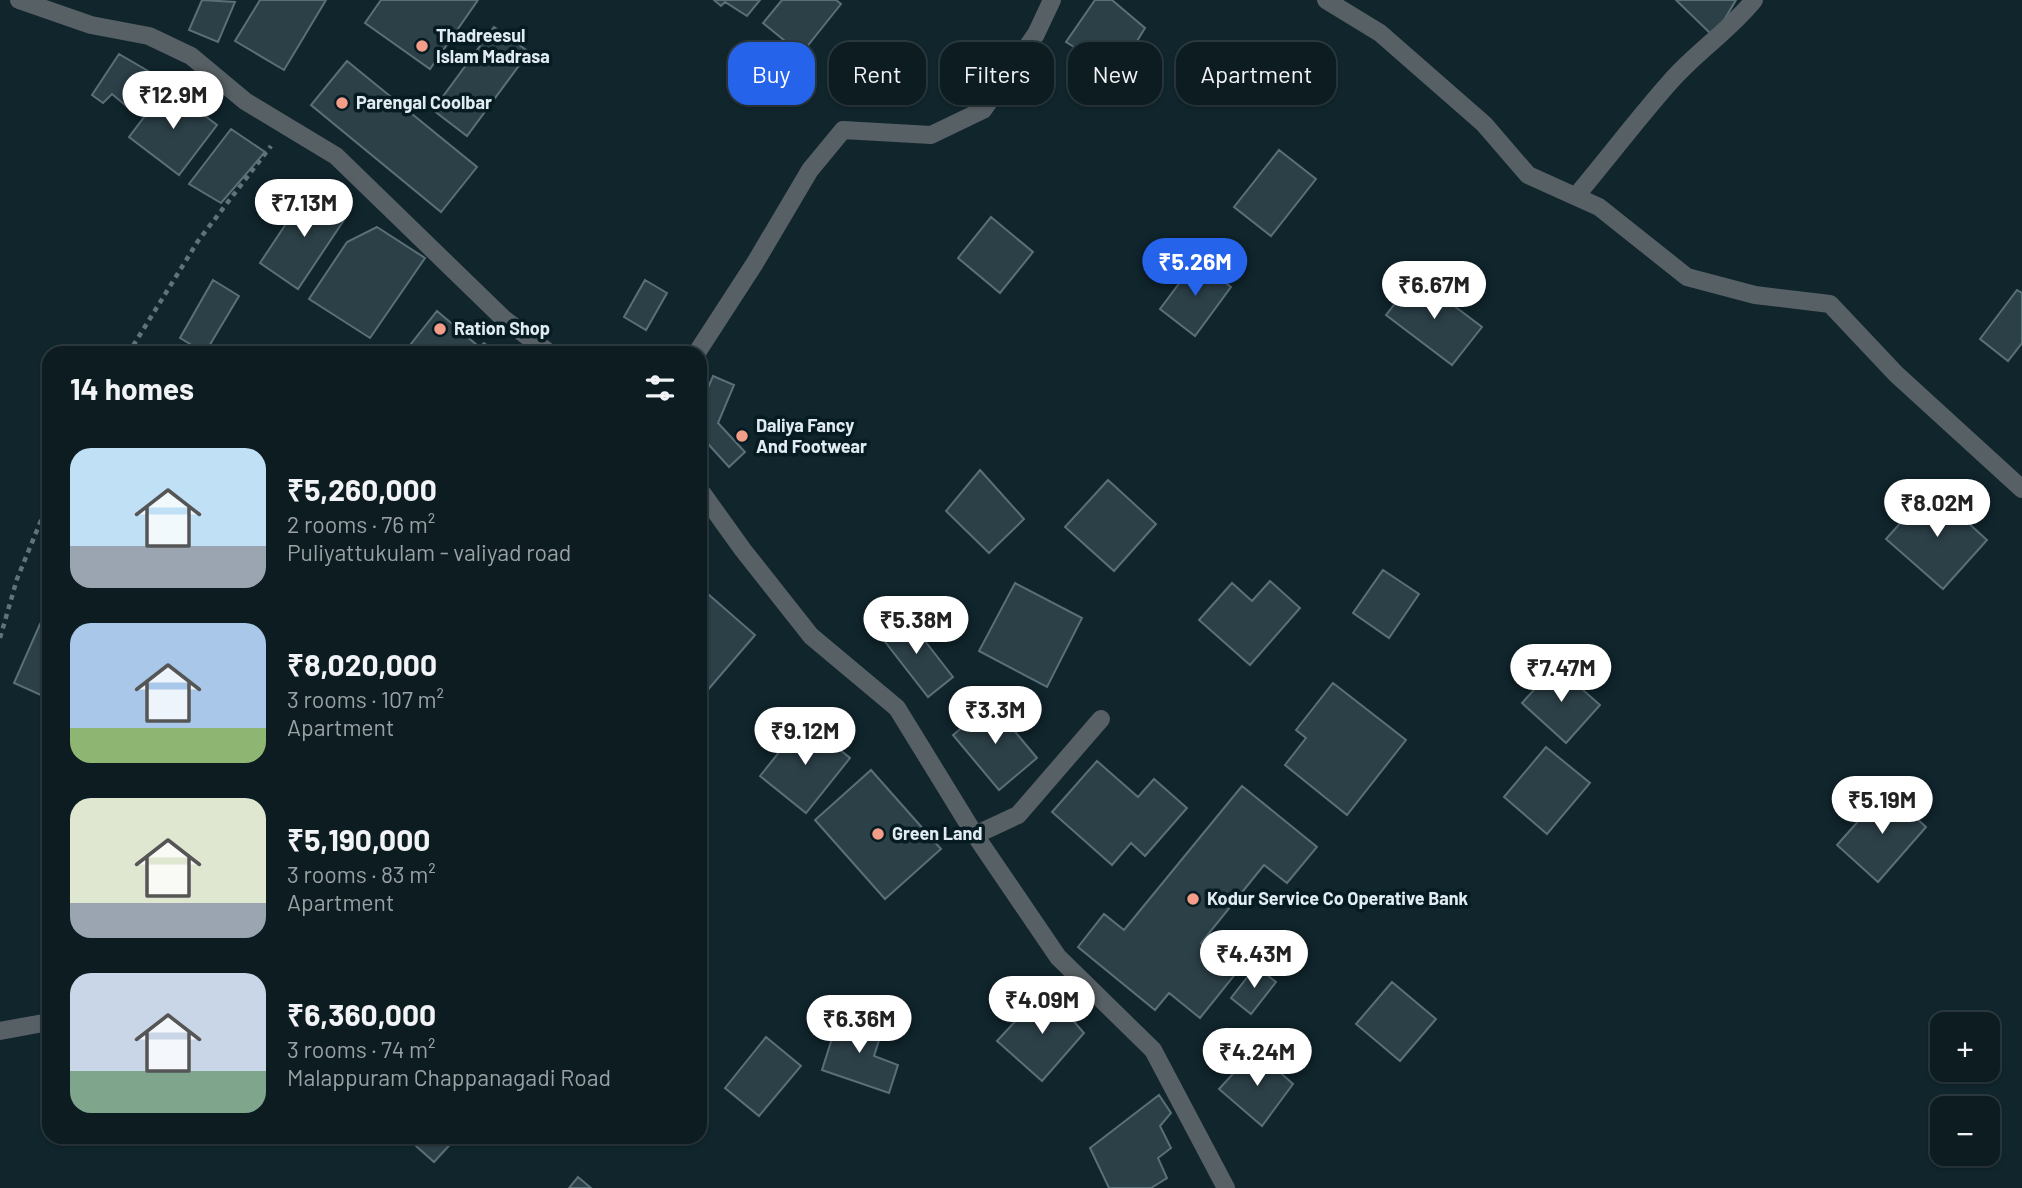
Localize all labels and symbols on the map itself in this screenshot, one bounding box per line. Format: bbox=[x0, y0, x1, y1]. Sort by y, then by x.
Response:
place label: Thadreesul Islam Madrasa bbox=[436, 24, 550, 67]
marker: Thadreesul Islam Madrasa bbox=[414, 38, 430, 54]
pin: ₹12.9M bbox=[116, 72, 230, 131]
place label: Parengal Coolbar bbox=[356, 91, 492, 113]
marker: Parengal Coolbar bbox=[334, 95, 350, 111]
pin: ₹7.13M bbox=[247, 180, 361, 239]
pin: ₹5.26M bbox=[1138, 238, 1252, 298]
pin: ₹6.67M bbox=[1377, 262, 1491, 321]
place label: Ration Shop bbox=[454, 317, 550, 339]
marker: Ration Shop bbox=[432, 321, 448, 337]
place label: Daliya Fancy And Footwear bbox=[756, 414, 867, 457]
marker: Daliya Fancy And Footwear bbox=[734, 428, 750, 444]
pin: ₹8.02M bbox=[1880, 480, 1994, 539]
pin: ₹5.38M bbox=[859, 596, 973, 656]
pin: ₹7.47M bbox=[1504, 644, 1618, 704]
pin: ₹3.3M bbox=[946, 686, 1044, 746]
pin: ₹9.12M bbox=[748, 708, 862, 767]
pin: ₹5.19M bbox=[1825, 776, 1939, 836]
place label: Green Land bbox=[892, 822, 983, 844]
marker: Green Land bbox=[870, 826, 886, 842]
place label: Kodur Service Co Operative Bank bbox=[1207, 887, 1469, 909]
marker: Kodur Service Co Operative Bank bbox=[1185, 891, 1201, 907]
pin: ₹4.43M bbox=[1197, 930, 1311, 990]
pin: ₹4.09M bbox=[985, 976, 1099, 1036]
pin: ₹6.36M bbox=[802, 996, 916, 1055]
pin: ₹4.24M bbox=[1200, 1028, 1314, 1088]

